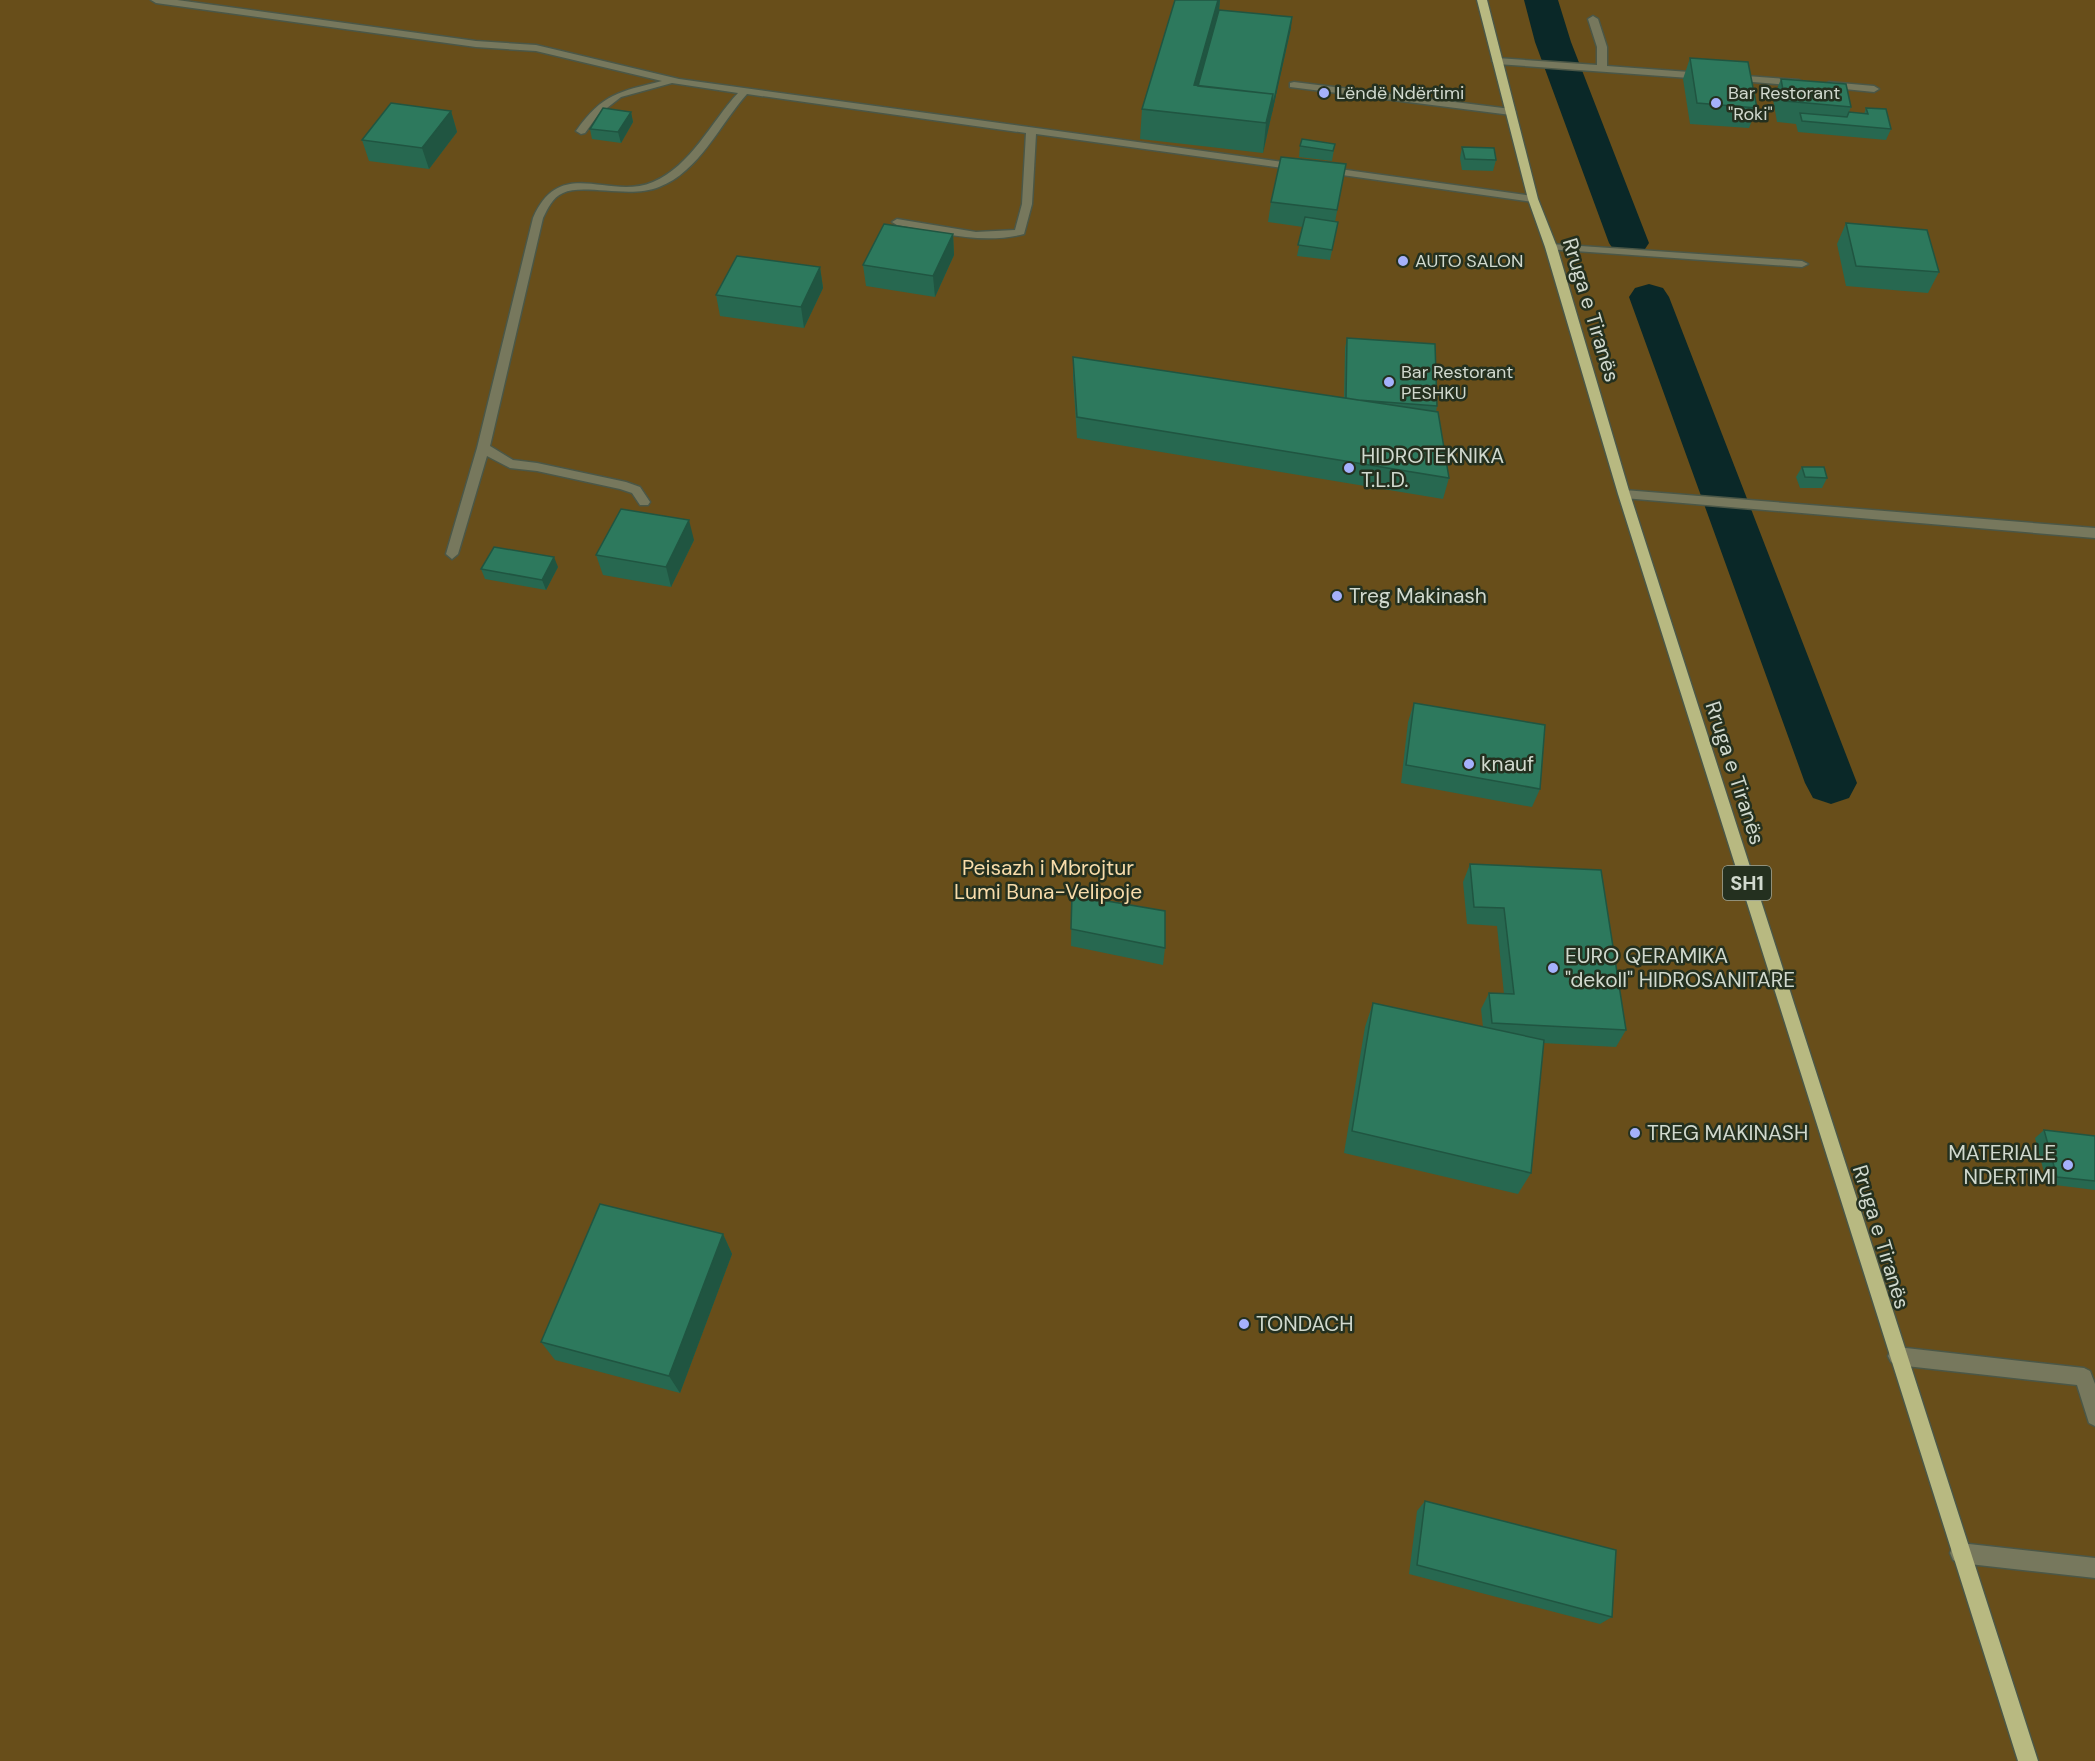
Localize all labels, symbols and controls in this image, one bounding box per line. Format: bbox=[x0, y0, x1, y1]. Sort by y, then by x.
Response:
place label: Lëndë Ndërtimi bbox=[1336, 81, 1464, 105]
place label: Bar Restorant "Roki" bbox=[1728, 81, 1840, 126]
marker: Lëndë Ndërtimi bbox=[1317, 86, 1331, 100]
marker: Bar Restorant "Roki" bbox=[1709, 96, 1723, 110]
street label: Rruga e Tiranës bbox=[1556, 235, 1626, 385]
place label: AUTO SALON bbox=[1415, 249, 1523, 273]
marker: AUTO SALON bbox=[1396, 254, 1410, 268]
place label: Bar Restorant PESHKU bbox=[1401, 360, 1513, 405]
marker: Bar Restorant PESHKU bbox=[1382, 375, 1396, 389]
place label: HIDROTEKNIKA T.L.D. bbox=[1361, 442, 1504, 494]
marker: HIDROTEKNIKA T.L.D. bbox=[1342, 461, 1356, 475]
place label: Treg Makinash bbox=[1349, 582, 1487, 610]
marker: Treg Makinash bbox=[1330, 589, 1344, 603]
street label: Rruga e Tiranës bbox=[1699, 698, 1771, 848]
place label: knauf bbox=[1481, 750, 1534, 778]
marker: knauf bbox=[1462, 757, 1476, 771]
park label: Peisazh i Mbrojtur Lumi Buna-Velipoje bbox=[954, 854, 1142, 906]
road number: SH1 bbox=[1723, 866, 1771, 900]
place label: EURO QERAMIKA "dekoll" HIDROSANITARE bbox=[1565, 942, 1795, 994]
marker: EURO QERAMIKA "dekoll" HIDROSANITARE bbox=[1546, 961, 1560, 975]
place label: TREG MAKINASH bbox=[1647, 1119, 1808, 1147]
marker: TREG MAKINASH bbox=[1628, 1126, 1642, 1140]
place label: MATERIALE NDERTIMI bbox=[1948, 1139, 2056, 1191]
marker: MATERIALE NDERTIMI bbox=[2061, 1158, 2075, 1172]
street label: Rruga e Tiranës bbox=[1846, 1162, 1916, 1312]
place label: TONDACH bbox=[1256, 1310, 1354, 1338]
marker: TONDACH bbox=[1237, 1317, 1251, 1331]

